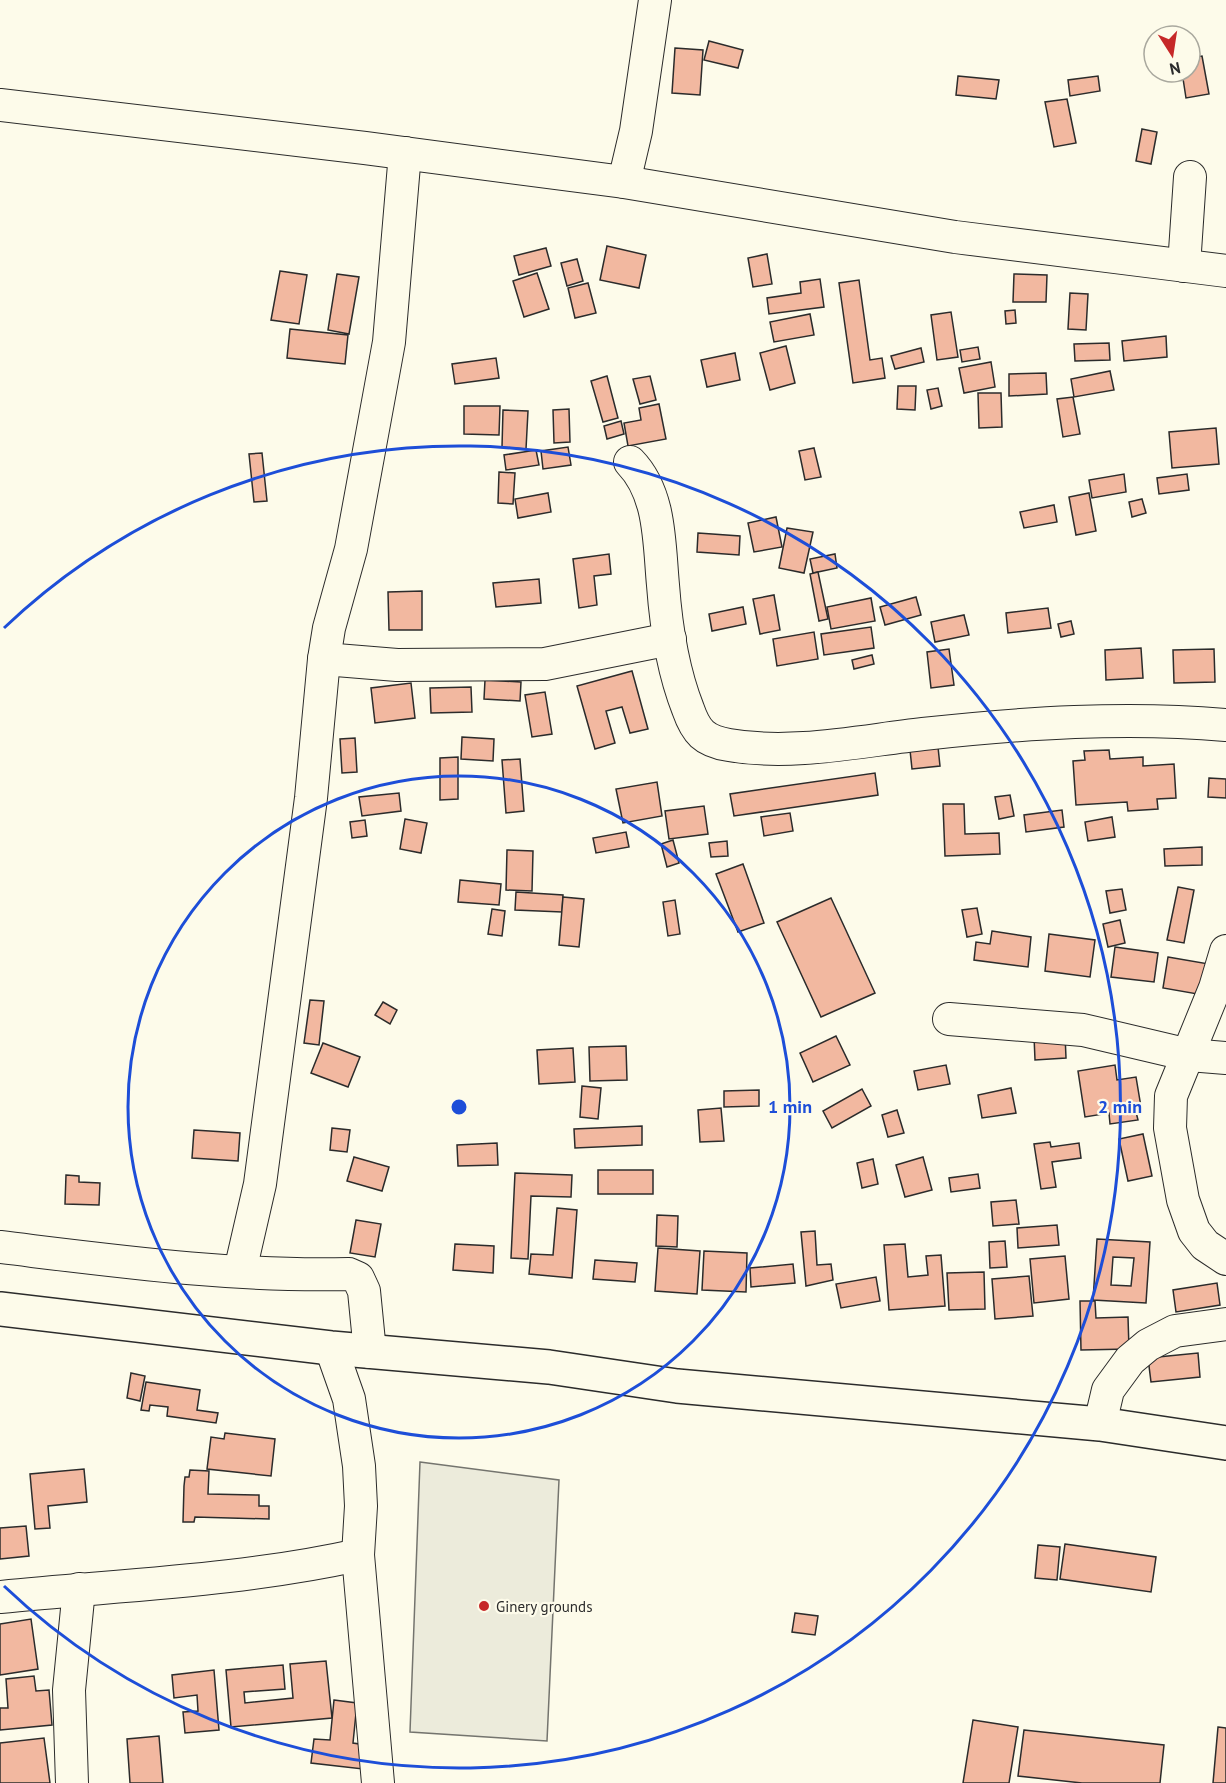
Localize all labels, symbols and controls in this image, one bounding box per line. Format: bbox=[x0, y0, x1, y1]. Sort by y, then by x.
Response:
north arrow bbox=[1142, 24, 1202, 84]
text: N bbox=[1168, 58, 1182, 80]
text: 1 min bbox=[768, 1095, 812, 1118]
text: 2 min bbox=[1098, 1095, 1142, 1118]
centre of rings bbox=[449, 1097, 469, 1117]
place label: Ginery grounds bbox=[496, 1597, 592, 1616]
marker: Ginery grounds bbox=[477, 1599, 491, 1613]

